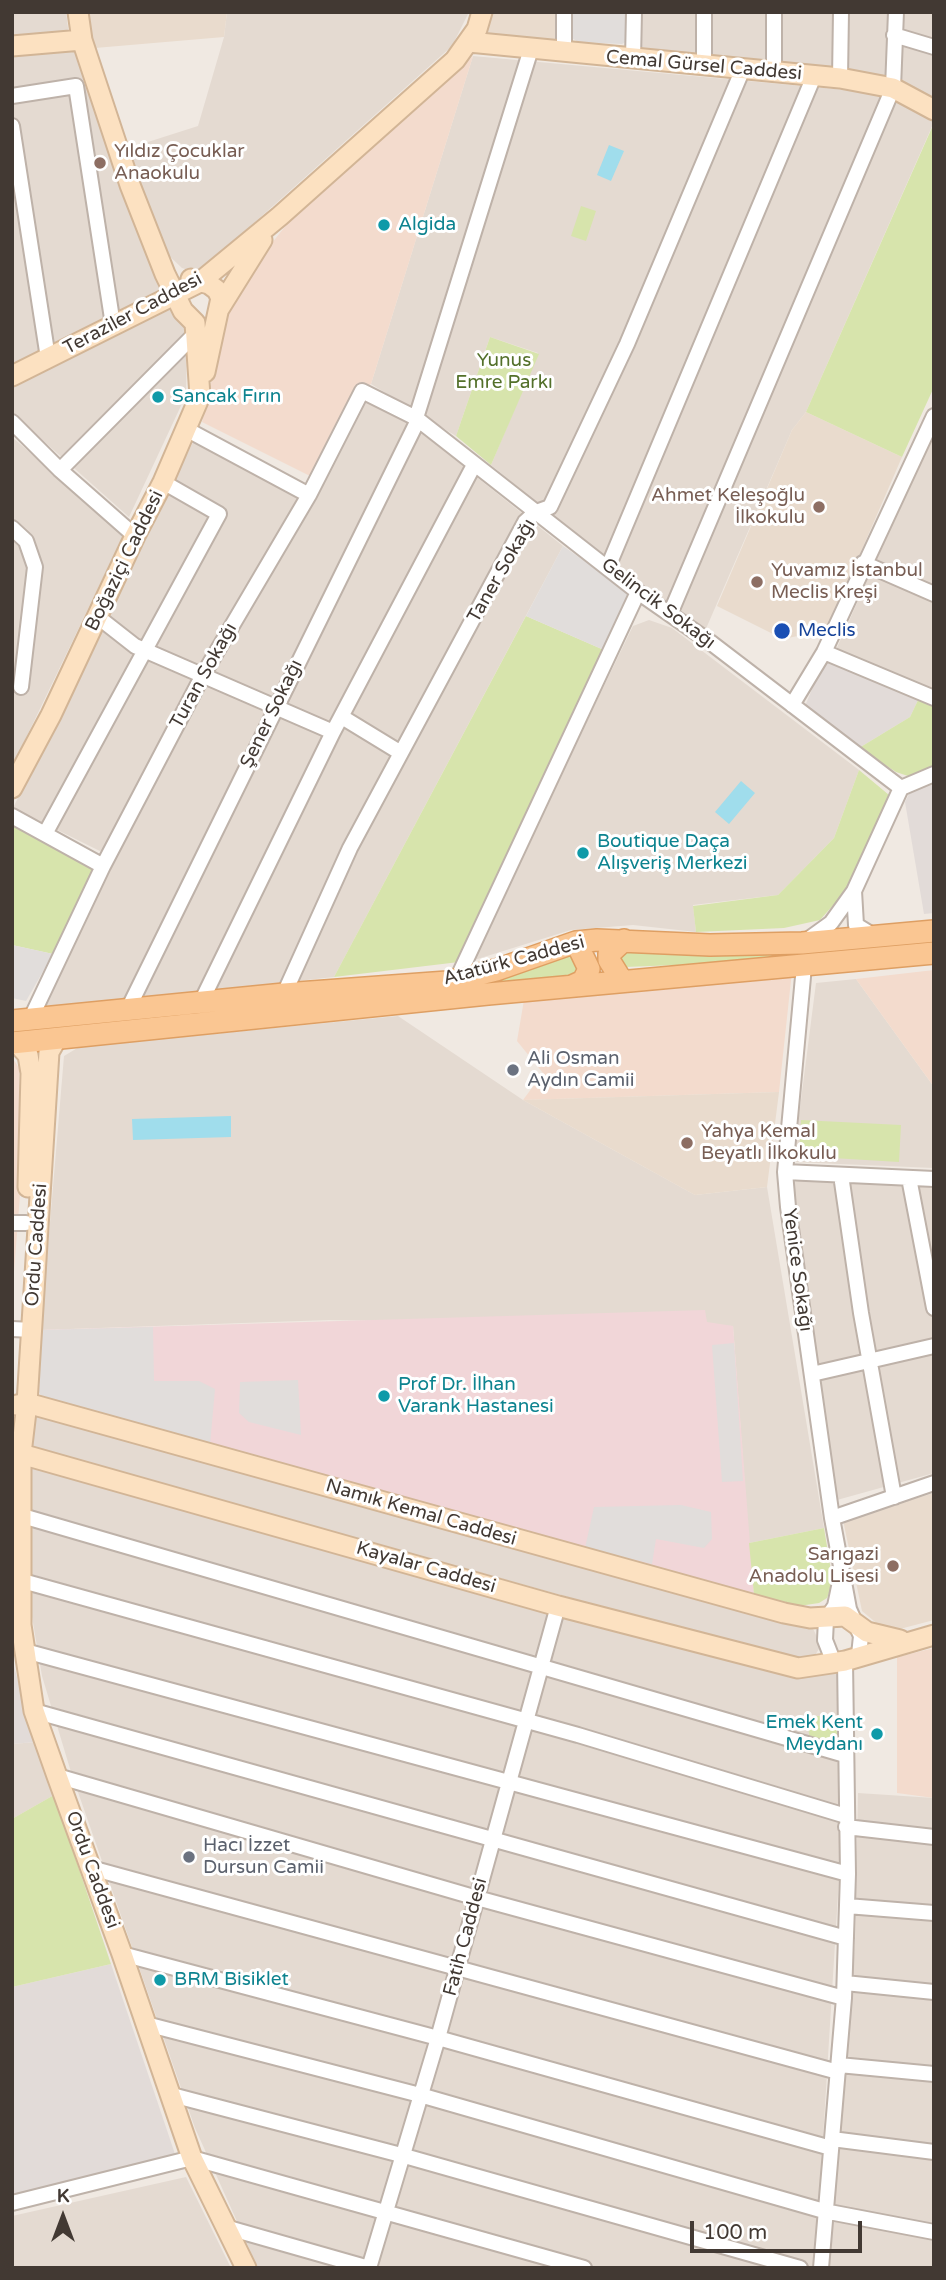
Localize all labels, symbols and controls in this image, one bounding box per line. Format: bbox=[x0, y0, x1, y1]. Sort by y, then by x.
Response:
street label: Cemal Gürsel Caddesi bbox=[605, 46, 803, 86]
place label: Yıldız Çocuklar Anaokulu bbox=[114, 141, 245, 185]
marker: Yıldız Çocuklar Anaokulu bbox=[92, 155, 108, 171]
place label: Algida bbox=[398, 214, 456, 236]
marker: Algida bbox=[376, 217, 392, 233]
street label: Teraziler Caddesi bbox=[60, 268, 206, 360]
park label: Yunus Emre Parkı bbox=[455, 350, 553, 394]
place label: Sancak Fırın bbox=[172, 386, 281, 408]
marker: Sancak Fırın bbox=[150, 389, 166, 405]
place label: Ahmet Keleşoğlu İlkokulu bbox=[651, 485, 805, 529]
street label: Boğaziçi Caddesi bbox=[81, 487, 169, 635]
marker: Ahmet Keleşoğlu İlkokulu bbox=[811, 499, 827, 515]
street label: Taner Sokağı bbox=[463, 515, 541, 627]
street label: Gelincik Sokağı bbox=[596, 554, 720, 654]
place label: Yuvamız İstanbul Meclis Kreşi bbox=[771, 560, 923, 604]
marker: Yuvamız İstanbul Meclis Kreşi bbox=[749, 574, 765, 590]
street label: Turan Sokağı bbox=[166, 619, 242, 733]
place label: Meclis bbox=[798, 620, 856, 642]
marker: Meclis bbox=[772, 621, 792, 641]
street label: Şener Sokağı bbox=[236, 656, 308, 772]
place label: Boutique Daça Alışveriş Merkezi bbox=[597, 831, 748, 875]
marker: Boutique Daça Alışveriş Merkezi bbox=[575, 845, 591, 861]
street label: Atatürk Caddesi bbox=[441, 931, 587, 991]
place label: Ali Osman Aydın Camii bbox=[527, 1048, 635, 1092]
marker: Ali Osman Aydın Camii bbox=[505, 1062, 521, 1078]
place label: Yahya Kemal Beyatlı İlkokulu bbox=[701, 1121, 837, 1165]
marker: Yahya Kemal Beyatlı İlkokulu bbox=[679, 1135, 695, 1151]
street label: Ordu Caddesi bbox=[21, 1183, 53, 1307]
street label: Yenice Sokağı bbox=[777, 1207, 817, 1333]
place label: Prof Dr. İlhan Varank Hastanesi bbox=[398, 1374, 554, 1418]
marker: Prof Dr. İlhan Varank Hastanesi bbox=[376, 1388, 392, 1404]
street label: Namık Kemal Caddesi bbox=[323, 1475, 519, 1551]
street label: Kayalar Caddesi bbox=[354, 1537, 498, 1599]
place label: Sarıgazi Anadolu Lisesi bbox=[749, 1544, 879, 1588]
marker: Sarıgazi Anadolu Lisesi bbox=[885, 1558, 901, 1574]
place label: Emek Kent Meydanı bbox=[765, 1712, 863, 1756]
marker: Emek Kent Meydanı bbox=[869, 1726, 885, 1742]
street label: Ordu Caddesi bbox=[60, 1808, 124, 1932]
place label: Hacı İzzet Dursun Camii bbox=[203, 1835, 324, 1879]
marker: Hacı İzzet Dursun Camii bbox=[181, 1849, 197, 1865]
street label: Fatih Caddesi bbox=[439, 1875, 493, 1999]
place label: BRM Bisiklet bbox=[174, 1969, 289, 1991]
marker: BRM Bisiklet bbox=[152, 1972, 168, 1988]
north arrow bbox=[28, 2182, 98, 2252]
text: K bbox=[57, 2185, 69, 2207]
scale bar bbox=[694, 2206, 866, 2250]
text: 100 m bbox=[703, 2220, 767, 2245]

